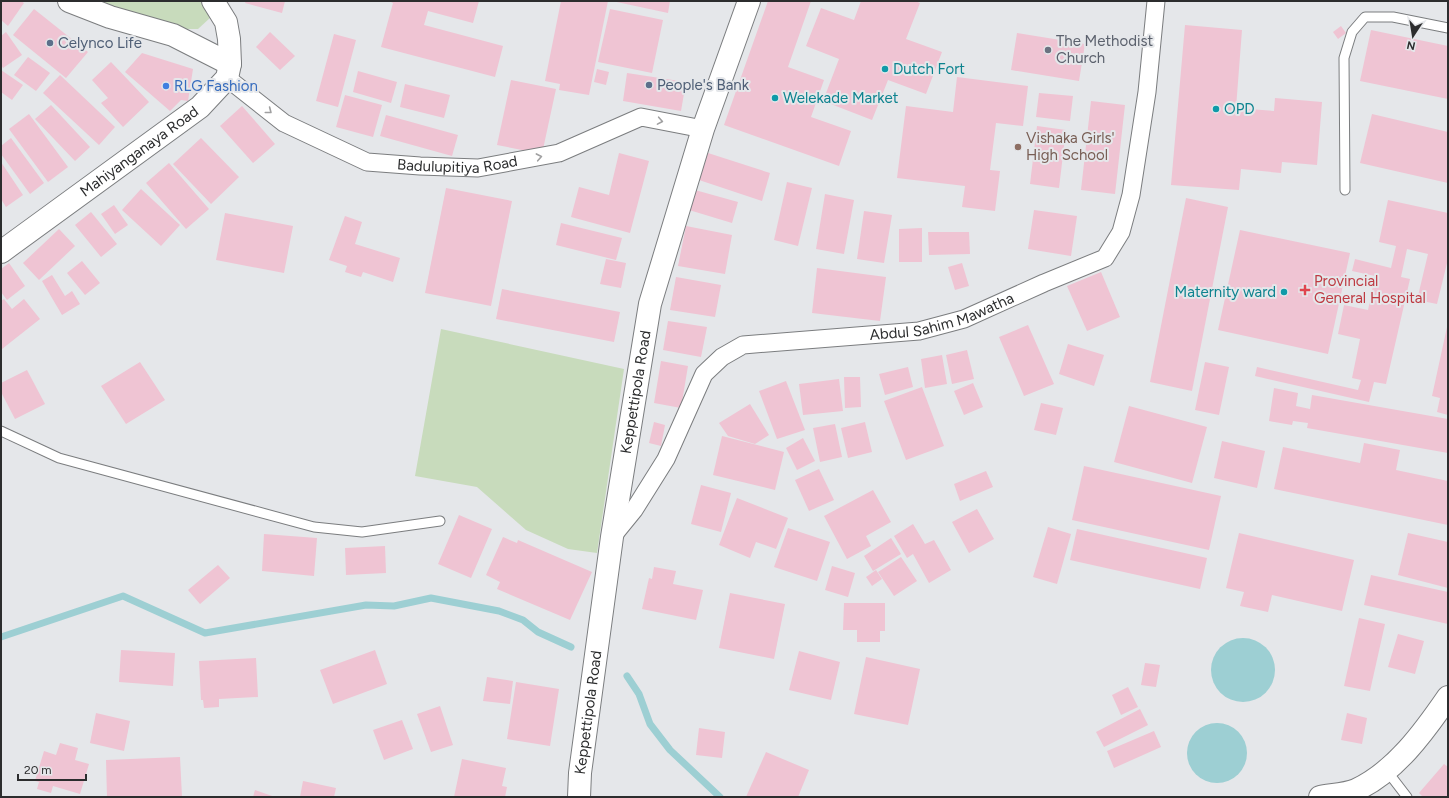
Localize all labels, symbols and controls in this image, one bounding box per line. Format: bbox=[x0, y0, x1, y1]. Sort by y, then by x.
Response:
north arrow bbox=[1393, 16, 1433, 56]
place label: The Methodist Church bbox=[1056, 32, 1153, 67]
place label: Celynco Life bbox=[58, 34, 142, 52]
marker: Celynco Life bbox=[45, 38, 55, 48]
text: N bbox=[1406, 38, 1417, 53]
marker: The Methodist Church bbox=[1043, 45, 1053, 55]
place label: Dutch Fort bbox=[893, 60, 965, 78]
marker: Dutch Fort bbox=[880, 64, 890, 74]
place label: People's Bank bbox=[657, 76, 750, 94]
place label: RLG Fashion bbox=[174, 77, 258, 95]
marker: People's Bank bbox=[644, 80, 654, 90]
marker: RLG Fashion bbox=[161, 81, 171, 91]
place label: Welekade Market bbox=[783, 89, 899, 107]
marker: Welekade Market bbox=[770, 93, 780, 103]
place label: OPD bbox=[1224, 100, 1255, 118]
street label: Mahiyanganaya Road bbox=[77, 102, 202, 200]
marker: OPD bbox=[1211, 104, 1221, 114]
one-way arrow bbox=[264, 106, 271, 113]
one-way arrow bbox=[657, 116, 663, 125]
place label: Vishaka Girls' High School bbox=[1026, 129, 1115, 164]
marker: Vishaka Girls' High School bbox=[1013, 142, 1023, 152]
street label: Badulupitiya Road bbox=[396, 152, 519, 177]
one-way arrow bbox=[535, 154, 542, 162]
place label: Provincial General Hospital bbox=[1314, 272, 1426, 307]
place label: Maternity ward bbox=[1175, 283, 1276, 301]
marker: Provincial General Hospital bbox=[1299, 284, 1311, 296]
marker: Maternity ward bbox=[1279, 287, 1289, 297]
street label: Abdul Sahim Mawatha bbox=[869, 289, 1017, 344]
street label: Keppettipola Road bbox=[617, 329, 655, 455]
street label: Keppettipola Road bbox=[571, 650, 605, 776]
scale bar bbox=[18, 756, 86, 782]
text: 20 m bbox=[24, 763, 52, 777]

